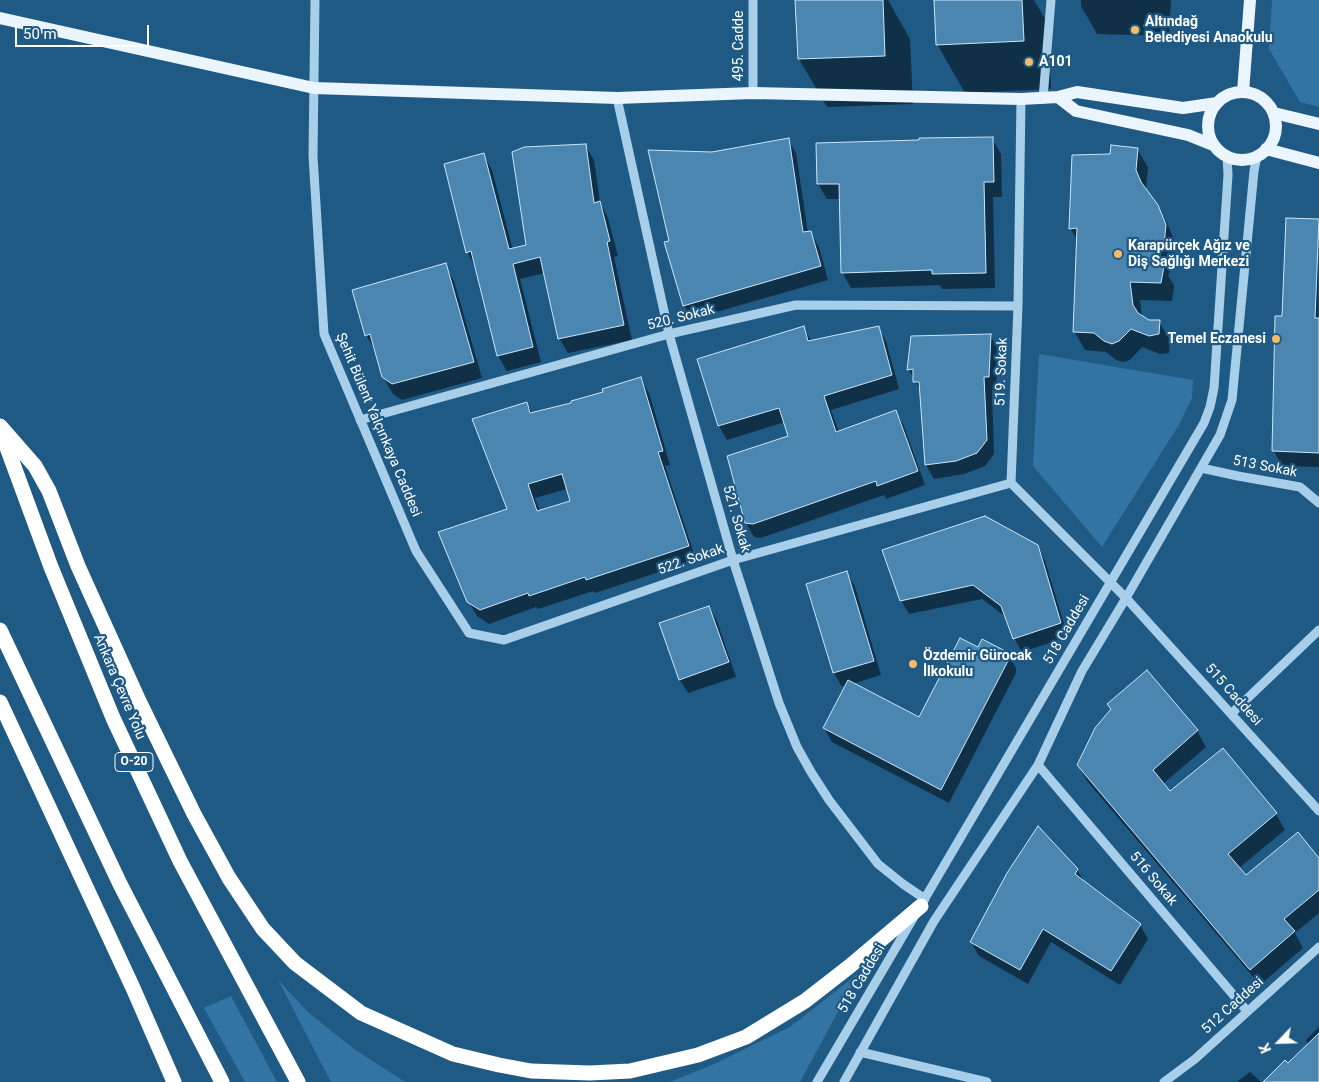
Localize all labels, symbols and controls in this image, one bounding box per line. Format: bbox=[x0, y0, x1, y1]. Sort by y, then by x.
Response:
street label: 495. Cadde bbox=[731, 11, 747, 81]
place label: Altındağ Belediyesi Anaokulu bbox=[1145, 14, 1273, 46]
scale bar bbox=[18, 15, 151, 47]
marker: Altındağ Belediyesi Anaokulu bbox=[1129, 24, 1141, 36]
text: 50 m bbox=[23, 25, 57, 43]
place label: A101 bbox=[1039, 54, 1073, 70]
marker: A101 bbox=[1023, 56, 1035, 68]
place label: Karapürçek Ağız ve Diş Sağlığı Merkezi bbox=[1128, 238, 1250, 270]
marker: Karapürçek Ağız ve Diş Sağlığı Merkezi bbox=[1112, 248, 1124, 260]
street label: 520. Sokak bbox=[646, 302, 716, 334]
street label: Şehit Bülent Yalçınkaya Caddesi bbox=[332, 330, 424, 520]
place label: Temel Eczanesi bbox=[1168, 331, 1266, 347]
marker: Temel Eczanesi bbox=[1270, 333, 1282, 345]
street label: 519. Sokak bbox=[992, 337, 1012, 407]
street label: 513 Sokak bbox=[1231, 453, 1299, 481]
street label: 521. Sokak bbox=[718, 484, 754, 554]
street label: 522. Sokak bbox=[656, 541, 726, 579]
street label: 518 Caddesi bbox=[1040, 592, 1094, 668]
street label: Ankara Çevre Yolu bbox=[89, 632, 149, 742]
place label: Özdemir Gürocak İlkokulu bbox=[923, 648, 1032, 680]
marker: Özdemir Gürocak İlkokulu bbox=[907, 658, 919, 670]
street label: 515 Caddesi bbox=[1201, 661, 1265, 729]
road number: O-20 bbox=[115, 752, 153, 772]
street label: 516 Sokak bbox=[1126, 849, 1180, 909]
street label: 518 Caddesi bbox=[835, 941, 889, 1017]
street label: 512 Caddesi bbox=[1199, 974, 1267, 1038]
north arrow bbox=[1254, 1017, 1304, 1067]
text: K bbox=[1256, 1041, 1274, 1055]

